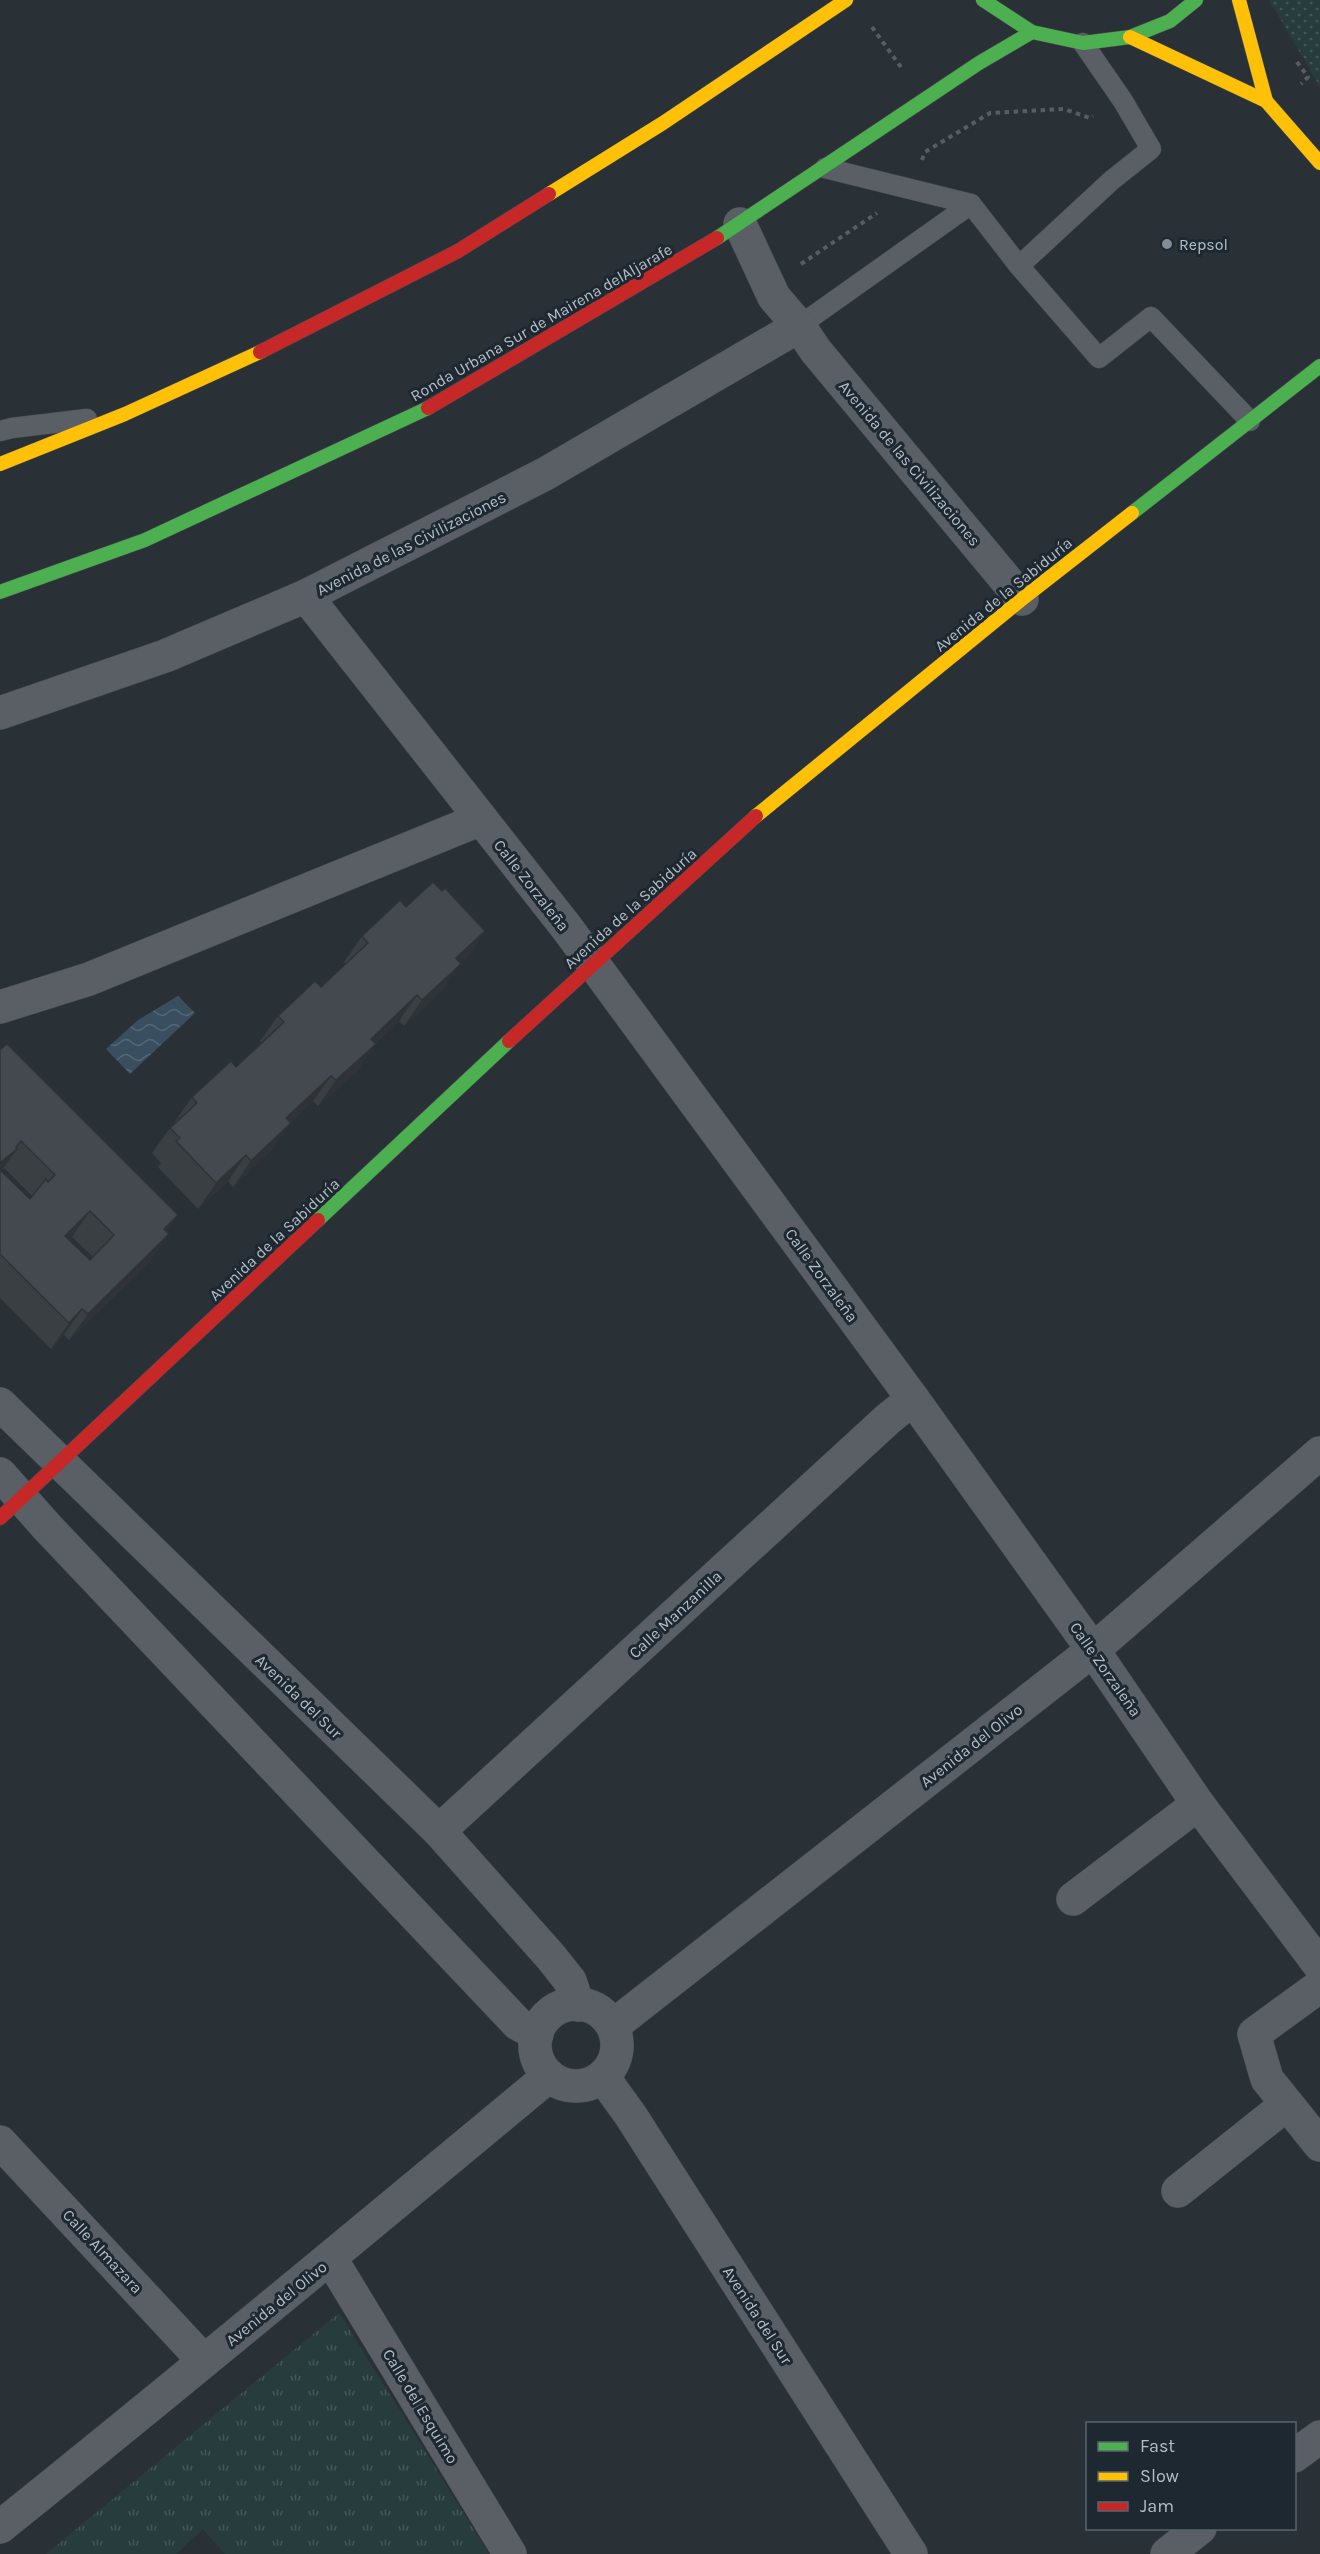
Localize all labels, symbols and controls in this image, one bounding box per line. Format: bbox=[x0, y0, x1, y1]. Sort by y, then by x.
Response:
place label: Repsol bbox=[1179, 235, 1228, 254]
marker: Repsol bbox=[1160, 237, 1174, 251]
street label: Ronda Urbana Sur de Mairena delAljarafe bbox=[407, 239, 675, 405]
street label: Avenida de las Civilizaciones bbox=[835, 377, 984, 550]
street label: Avenida de las Civilizaciones bbox=[313, 487, 509, 600]
street label: Avenida de la Sabiduría bbox=[931, 533, 1076, 656]
street label: Calle Zorzaleña bbox=[490, 836, 573, 935]
street label: Avenida de la Sabiduría bbox=[560, 844, 700, 973]
street label: Avenida de la Sabiduría bbox=[205, 1174, 344, 1305]
street label: Calle Zorzaleña bbox=[781, 1225, 862, 1326]
street label: Calle Manzanilla bbox=[625, 1566, 726, 1662]
street label: Calle Zorzaleña bbox=[1066, 1618, 1145, 1720]
street label: Avenida del Sur bbox=[252, 1650, 346, 1742]
street label: Avenida del Olivo bbox=[917, 1700, 1026, 1791]
street label: Calle Almazara bbox=[59, 2205, 146, 2297]
street label: Avenida del Olivo bbox=[222, 2257, 330, 2350]
street label: Avenida del Sur bbox=[719, 2263, 796, 2368]
street label: Calle del Esquimo bbox=[379, 2345, 462, 2467]
legend bbox=[1086, 2422, 1296, 2530]
text: Fast bbox=[1140, 2435, 1175, 2457]
text: Slow bbox=[1140, 2465, 1179, 2487]
text: Jam bbox=[1140, 2495, 1174, 2517]

